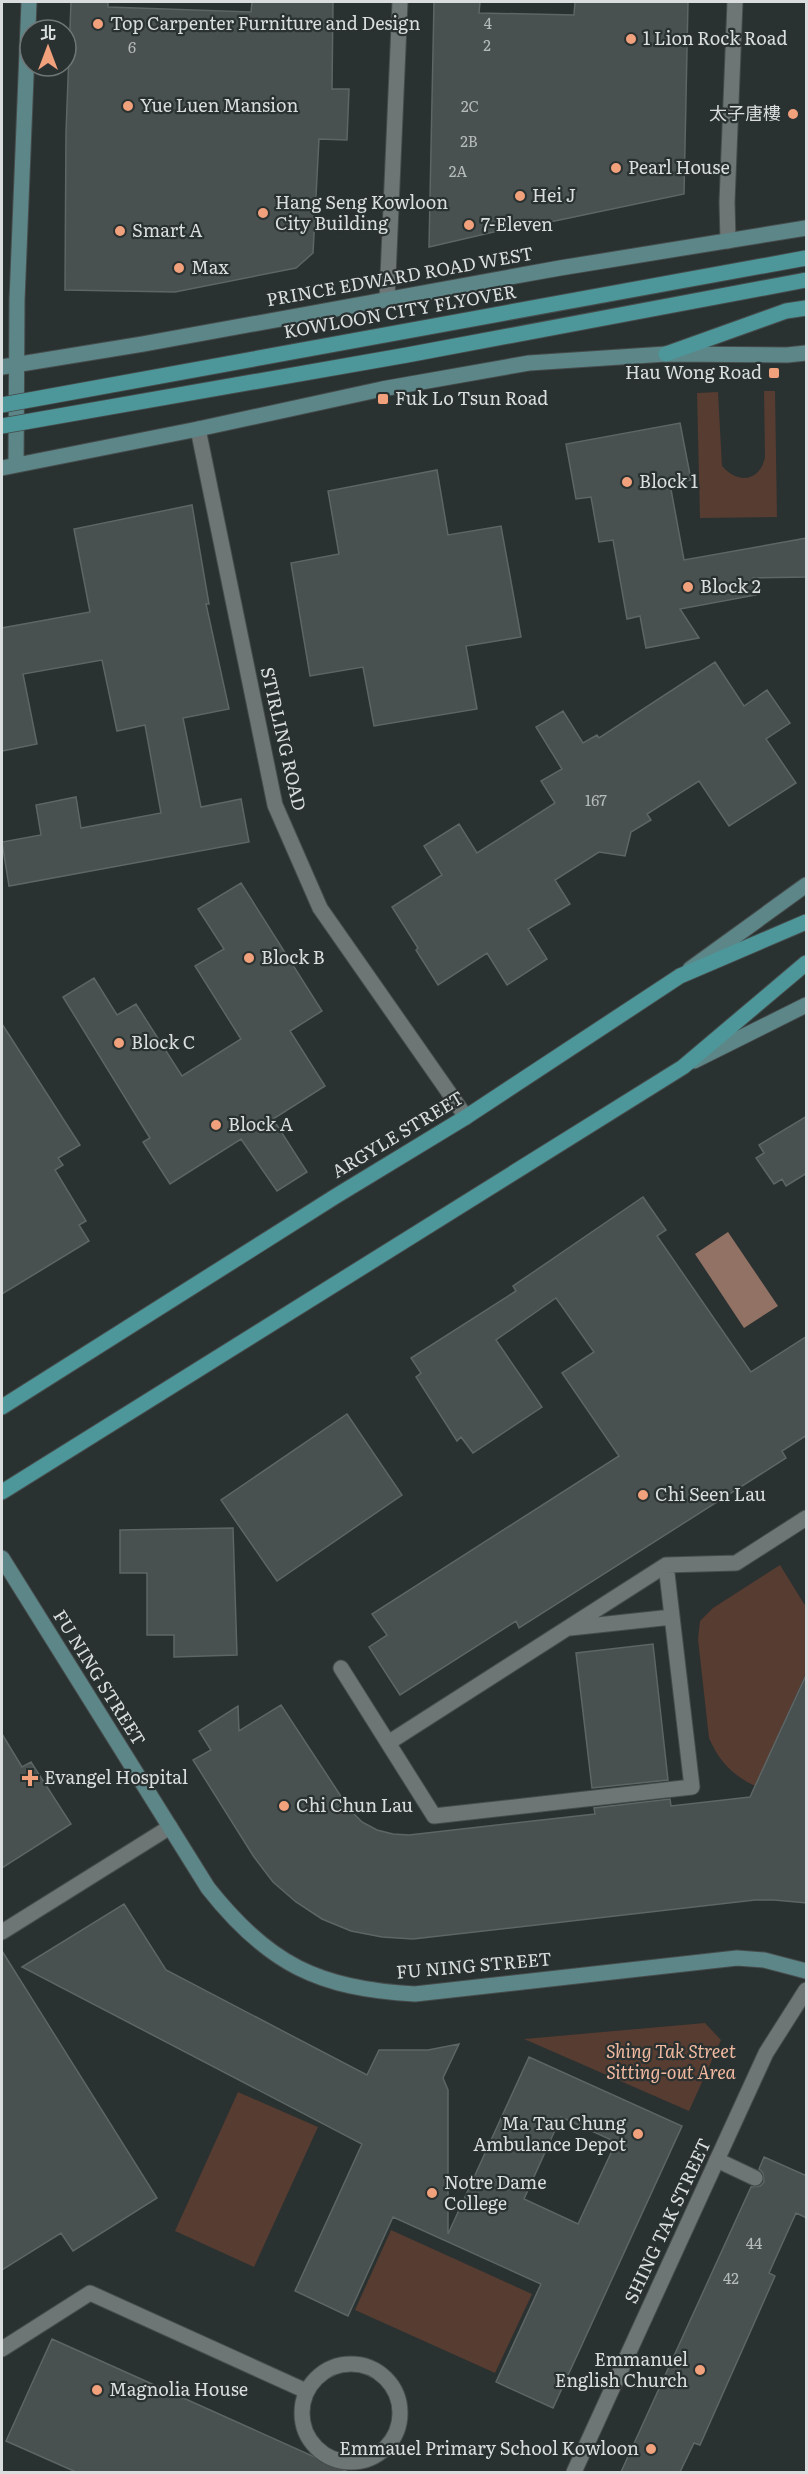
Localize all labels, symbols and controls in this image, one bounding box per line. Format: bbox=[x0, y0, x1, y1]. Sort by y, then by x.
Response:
place label: Top Carpenter Furniture and Design bbox=[110, 9, 420, 36]
house number: 4 bbox=[484, 11, 492, 34]
marker: Top Carpenter Furniture and Design bbox=[91, 17, 105, 31]
north arrow bbox=[18, 18, 78, 78]
text: 北 bbox=[40, 20, 56, 44]
place label: 1 Lion Rock Road bbox=[643, 24, 787, 51]
marker: 1 Lion Rock Road bbox=[624, 32, 638, 46]
house number: 2 bbox=[483, 33, 491, 56]
house number: 6 bbox=[128, 35, 136, 58]
place label: Yue Luen Mansion bbox=[140, 91, 298, 118]
house number: 2C bbox=[461, 94, 479, 117]
marker: Yue Luen Mansion bbox=[121, 99, 135, 113]
place label: 太子唐樓 bbox=[709, 99, 781, 126]
marker: 太子唐樓 bbox=[786, 107, 800, 121]
house number: 2B bbox=[460, 129, 478, 152]
place label: Pearl House bbox=[628, 153, 730, 180]
house number: 2A bbox=[449, 159, 467, 182]
marker: Pearl House bbox=[609, 161, 623, 175]
place label: Hei J bbox=[532, 181, 576, 208]
place label: Hang Seng Kowloon City Building bbox=[275, 188, 448, 236]
marker: Hei J bbox=[513, 189, 527, 203]
marker: Hang Seng Kowloon City Building bbox=[256, 206, 270, 220]
place label: 7-Eleven bbox=[481, 210, 553, 237]
place label: Smart A bbox=[132, 216, 202, 243]
marker: 7-Eleven bbox=[462, 218, 476, 232]
marker: Smart A bbox=[113, 224, 127, 238]
street label: PRINCE EDWARD ROAD WEST bbox=[264, 239, 535, 312]
place label: Max bbox=[191, 253, 229, 280]
marker: Max bbox=[172, 261, 186, 275]
street label: KOWLOON CITY FLYOVER bbox=[281, 277, 518, 344]
place label: Hau Wong Road bbox=[625, 358, 762, 385]
marker: Hau Wong Road bbox=[767, 366, 781, 380]
place label: Fuk Lo Tsun Road bbox=[395, 384, 548, 411]
marker: Fuk Lo Tsun Road bbox=[376, 392, 390, 406]
place label: Block 1 bbox=[639, 467, 698, 494]
marker: Block 1 bbox=[620, 475, 634, 489]
place label: Block 2 bbox=[700, 572, 761, 599]
marker: Block 2 bbox=[681, 580, 695, 594]
street label: STIRLING ROAD bbox=[255, 664, 314, 813]
house number: 167 bbox=[585, 788, 607, 811]
place label: Block B bbox=[261, 943, 325, 970]
marker: Block B bbox=[242, 951, 256, 965]
place label: Block C bbox=[131, 1028, 195, 1055]
marker: Block C bbox=[112, 1036, 126, 1050]
street label: ARGYLE STREET bbox=[326, 1083, 469, 1184]
place label: Block A bbox=[228, 1110, 293, 1137]
marker: Block A bbox=[209, 1118, 223, 1132]
place label: Chi Seen Lau bbox=[655, 1480, 766, 1507]
marker: Chi Seen Lau bbox=[636, 1488, 650, 1502]
street label: FU NING STREET bbox=[48, 1604, 153, 1750]
place label: Evangel Hospital bbox=[44, 1763, 188, 1790]
marker: Evangel Hospital bbox=[21, 1769, 39, 1787]
place label: Chi Chun Lau bbox=[296, 1791, 413, 1818]
marker: Chi Chun Lau bbox=[277, 1799, 291, 1813]
street label: FU NING STREET bbox=[395, 1944, 553, 1985]
park label: Shing Tak Street Sitting-out Area bbox=[606, 2037, 736, 2085]
place label: Ma Tau Chung Ambulance Depot bbox=[473, 2109, 627, 2157]
marker: Ma Tau Chung Ambulance Depot bbox=[631, 2127, 645, 2141]
street label: SHING TAK STREET bbox=[616, 2133, 717, 2307]
place label: Notre Dame College bbox=[444, 2168, 547, 2216]
marker: Notre Dame College bbox=[425, 2186, 439, 2200]
house number: 44 bbox=[746, 2231, 762, 2254]
house number: 42 bbox=[723, 2266, 739, 2289]
place label: Emmanuel English Church bbox=[555, 2345, 688, 2393]
marker: Emmanuel English Church bbox=[693, 2363, 707, 2377]
place label: Magnolia House bbox=[109, 2375, 248, 2402]
marker: Magnolia House bbox=[90, 2383, 104, 2397]
place label: Emmauel Primary School Kowloon bbox=[339, 2434, 639, 2461]
marker: Emmauel Primary School Kowloon bbox=[644, 2442, 658, 2456]

